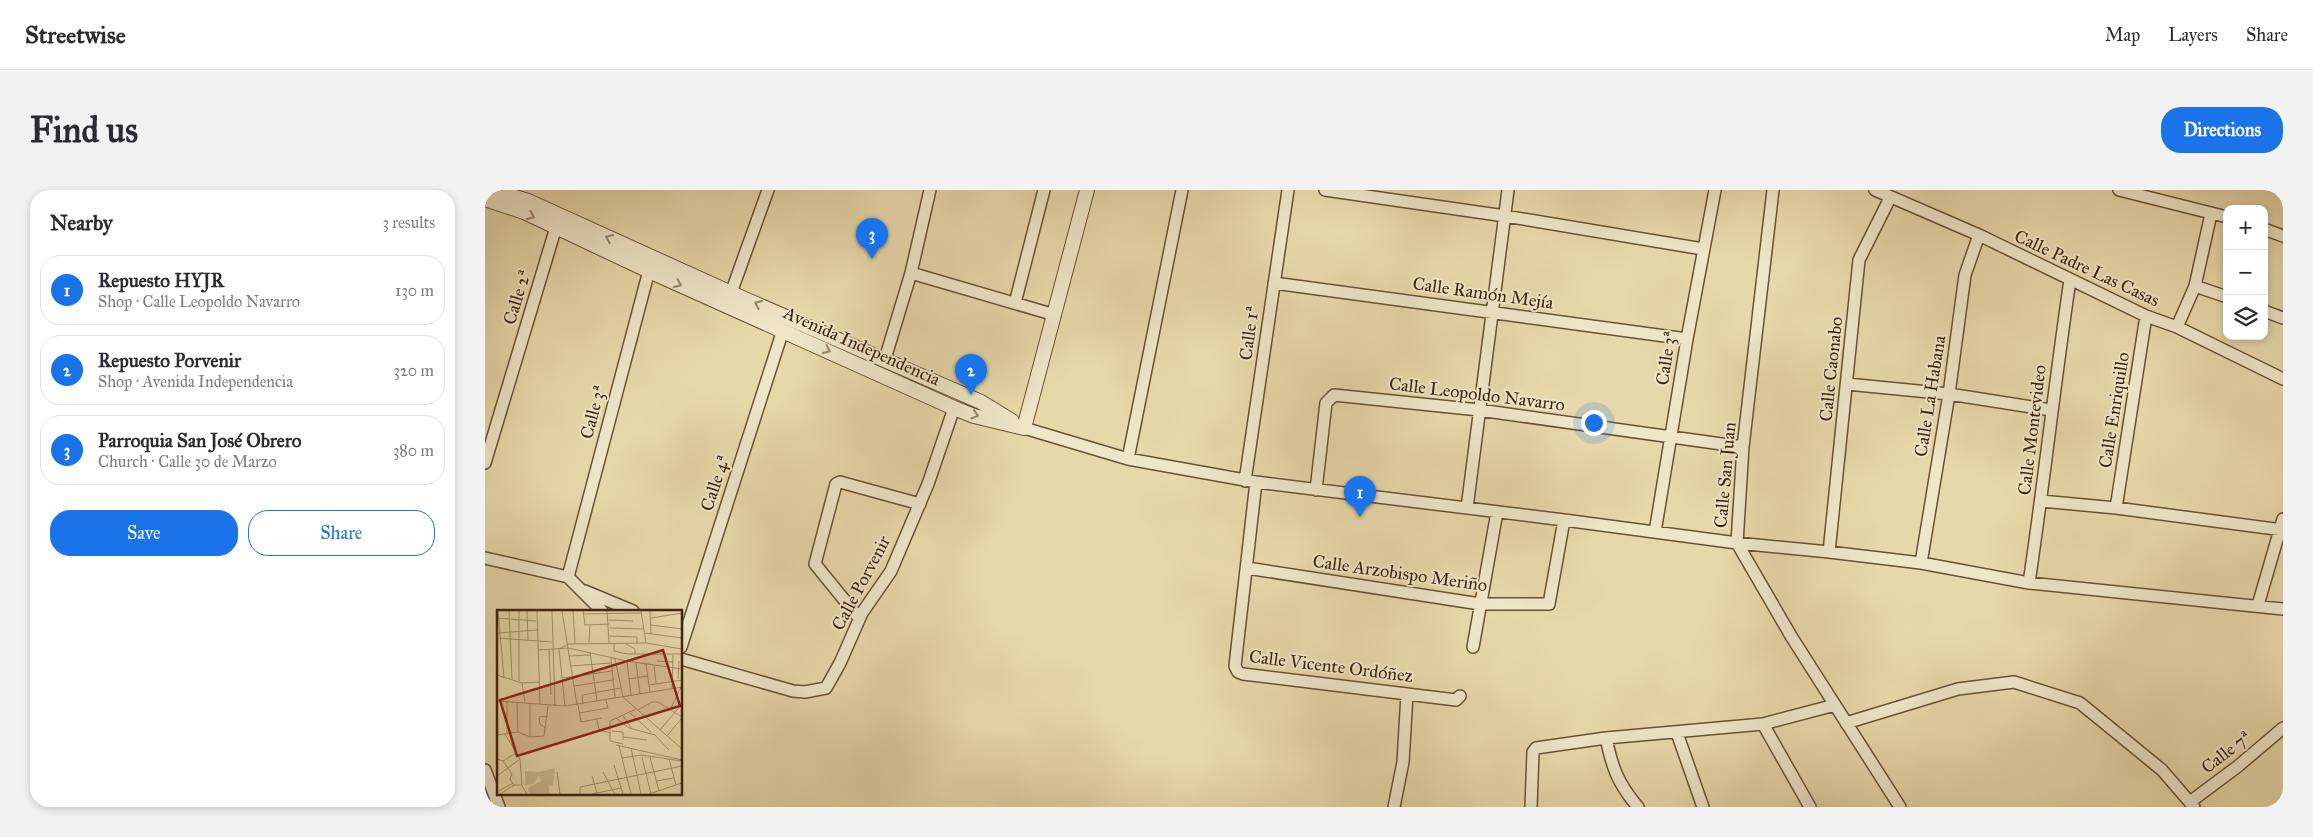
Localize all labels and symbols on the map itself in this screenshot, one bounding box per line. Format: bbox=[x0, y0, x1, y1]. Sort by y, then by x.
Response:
one-way arrow bbox=[526, 209, 535, 220]
pin: 3 bbox=[856, 218, 888, 259]
street label: Calle Padre Las Casas bbox=[2011, 225, 2163, 311]
one-way arrow bbox=[605, 233, 614, 244]
street label: Calle 2ª bbox=[498, 267, 536, 327]
street label: Calle Ramón Mejía bbox=[1411, 272, 1555, 314]
one-way arrow bbox=[673, 278, 682, 289]
one-way arrow bbox=[754, 300, 763, 311]
street label: Avenida Independencia bbox=[779, 301, 944, 391]
street label: Calle 1ª bbox=[1234, 304, 1264, 362]
street label: Calle Caonabo bbox=[1815, 315, 1847, 423]
street label: Calle 3ª bbox=[1651, 329, 1681, 387]
street label: Calle La Habana bbox=[1910, 333, 1951, 458]
one-way arrow bbox=[822, 344, 831, 354]
street label: Calle Enriquillo bbox=[2094, 350, 2135, 470]
pin: 2 bbox=[955, 354, 987, 395]
street label: Calle Montevideo bbox=[2013, 364, 2051, 496]
street label: Calle Leopoldo Navarro bbox=[1388, 372, 1566, 416]
street label: Calle 3ª bbox=[575, 383, 611, 441]
one-way arrow bbox=[971, 410, 979, 420]
your location bbox=[1581, 410, 1607, 436]
street label: Calle San Juan bbox=[1709, 421, 1742, 529]
street label: Calle 4ª bbox=[696, 452, 734, 514]
pin: 1 bbox=[1344, 476, 1376, 517]
street label: Calle Porvenir bbox=[827, 532, 895, 634]
street label: Calle Arzobispo Meriño bbox=[1311, 550, 1489, 596]
inset map bbox=[497, 610, 683, 794]
street label: Calle Vicente Ordóñez bbox=[1248, 645, 1414, 687]
street label: Calle 7ª bbox=[2197, 726, 2255, 778]

